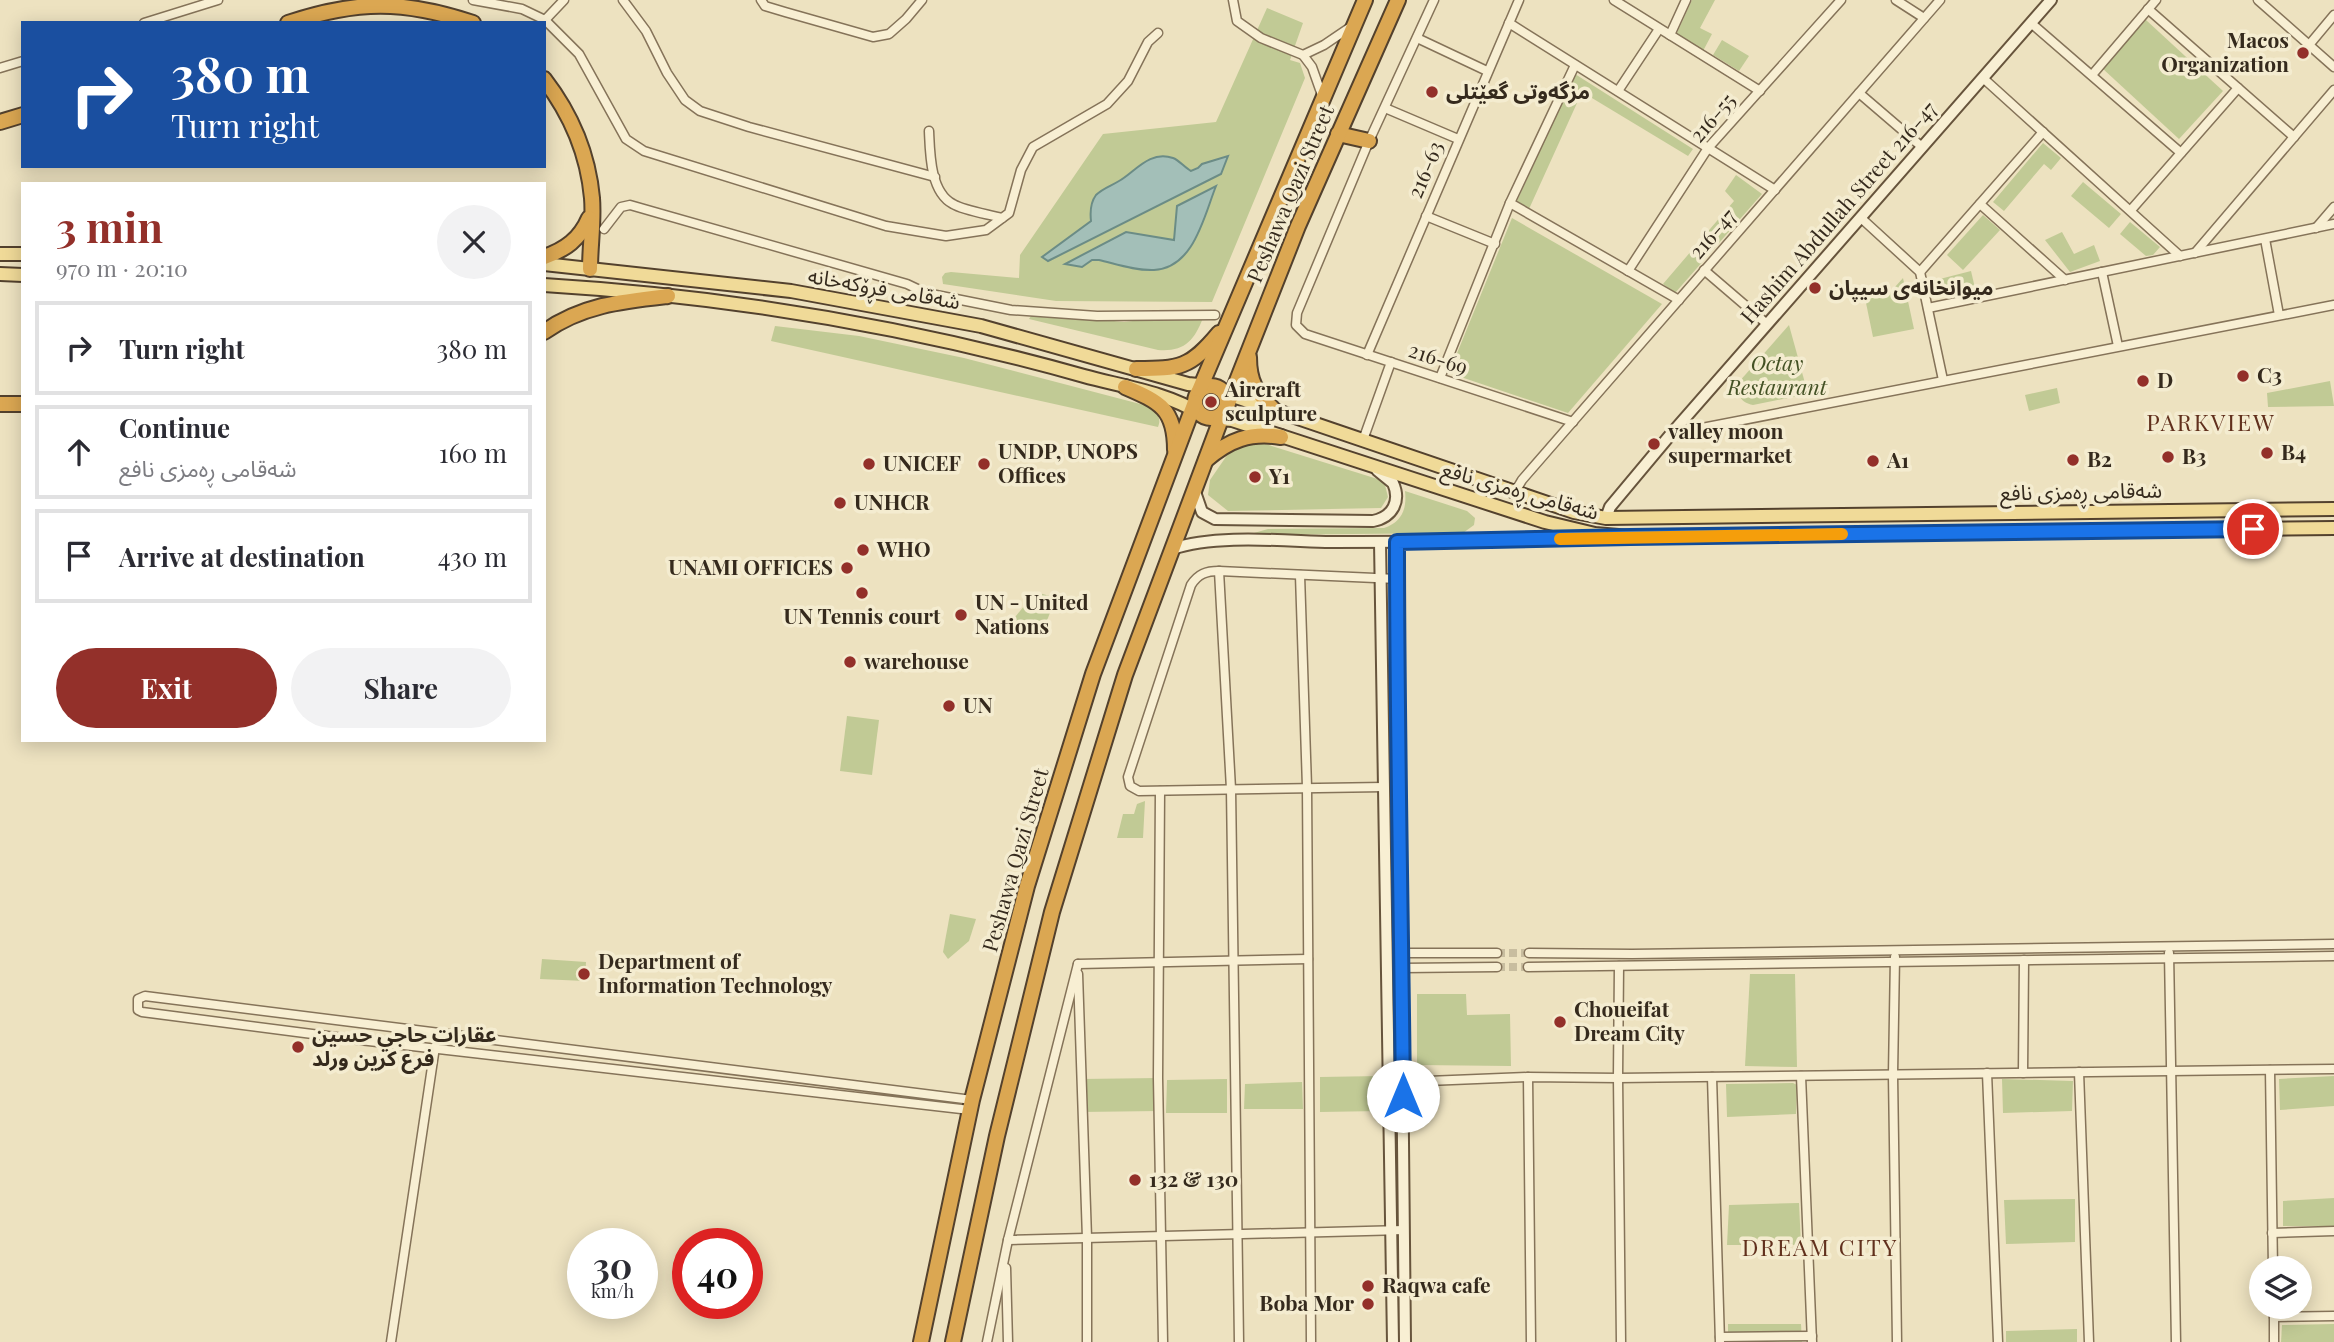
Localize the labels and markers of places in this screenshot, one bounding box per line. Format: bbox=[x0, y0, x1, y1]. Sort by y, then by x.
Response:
place label: Macos Organization bbox=[2161, 25, 2289, 77]
marker: Macos Organization bbox=[2295, 45, 2311, 61]
place label: مزگەوتی گعێتلی bbox=[1446, 76, 1590, 104]
marker: مزگەوتی گعێتلی bbox=[1424, 84, 1440, 100]
place label: میوانخانەی سیپان bbox=[1829, 272, 1993, 302]
marker: میوانخانەی سیپان bbox=[1807, 280, 1823, 296]
place label: C3 bbox=[2257, 360, 2282, 388]
place label: D bbox=[2157, 365, 2173, 393]
marker: C3 bbox=[2235, 368, 2251, 384]
marker: D bbox=[2135, 373, 2151, 389]
place label: Aircraft sculpture bbox=[1224, 374, 1317, 426]
marker: Aircraft sculpture bbox=[1203, 394, 1219, 410]
place label: valley moon supermarket bbox=[1667, 416, 1793, 468]
place label: UNDP, UNOPS Offices bbox=[998, 436, 1138, 488]
marker: valley moon supermarket bbox=[1646, 436, 1662, 452]
place label: B4 bbox=[2281, 437, 2306, 465]
place label: B3 bbox=[2182, 441, 2206, 469]
place label: B2 bbox=[2087, 444, 2112, 472]
place label: A1 bbox=[1886, 445, 1909, 473]
marker: B4 bbox=[2259, 445, 2275, 461]
place label: UNICEF bbox=[883, 448, 961, 476]
marker: B3 bbox=[2160, 449, 2176, 465]
marker: B2 bbox=[2065, 452, 2081, 468]
marker: A1 bbox=[1865, 453, 1881, 469]
marker: UNICEF bbox=[861, 456, 877, 472]
marker: UNDP, UNOPS Offices bbox=[976, 456, 992, 472]
place label: Y1 bbox=[1268, 461, 1290, 489]
marker: Y1 bbox=[1247, 469, 1263, 485]
place label: UNHCR bbox=[854, 487, 930, 515]
marker: UNHCR bbox=[832, 495, 848, 511]
pin bbox=[2223, 499, 2283, 559]
place label: WHO bbox=[876, 534, 931, 562]
marker: WHO bbox=[855, 542, 871, 558]
place label: UNAMI OFFICES bbox=[668, 552, 833, 580]
marker: UNAMI OFFICES bbox=[839, 560, 855, 576]
marker: UN Tennis court bbox=[854, 585, 870, 601]
place label: UN - United Nations bbox=[975, 587, 1089, 639]
place label: UN Tennis court bbox=[784, 601, 941, 629]
marker: UN - United Nations bbox=[953, 607, 969, 623]
place label: warehouse bbox=[863, 646, 969, 674]
marker: warehouse bbox=[842, 654, 858, 670]
place label: UN bbox=[963, 690, 993, 718]
marker: UN bbox=[941, 698, 957, 714]
place label: Department of Information Technology bbox=[598, 946, 833, 998]
marker: Department of Information Technology bbox=[576, 966, 592, 982]
place label: Choueifat Dream City bbox=[1574, 994, 1685, 1046]
marker: Choueifat Dream City bbox=[1552, 1014, 1568, 1030]
place label: عقارات حاجي حسين فرع كرين ورلد bbox=[312, 1019, 497, 1074]
marker: عقارات حاجي حسين فرع كرين ورلد bbox=[290, 1039, 306, 1055]
place label: 132 & 130 bbox=[1149, 1164, 1238, 1192]
marker: 132 & 130 bbox=[1127, 1172, 1143, 1188]
place label: Raqwa cafe bbox=[1382, 1270, 1491, 1298]
marker: Raqwa cafe bbox=[1360, 1278, 1376, 1294]
place label: Boba Mor bbox=[1259, 1288, 1354, 1316]
marker: Boba Mor bbox=[1360, 1296, 1376, 1312]

